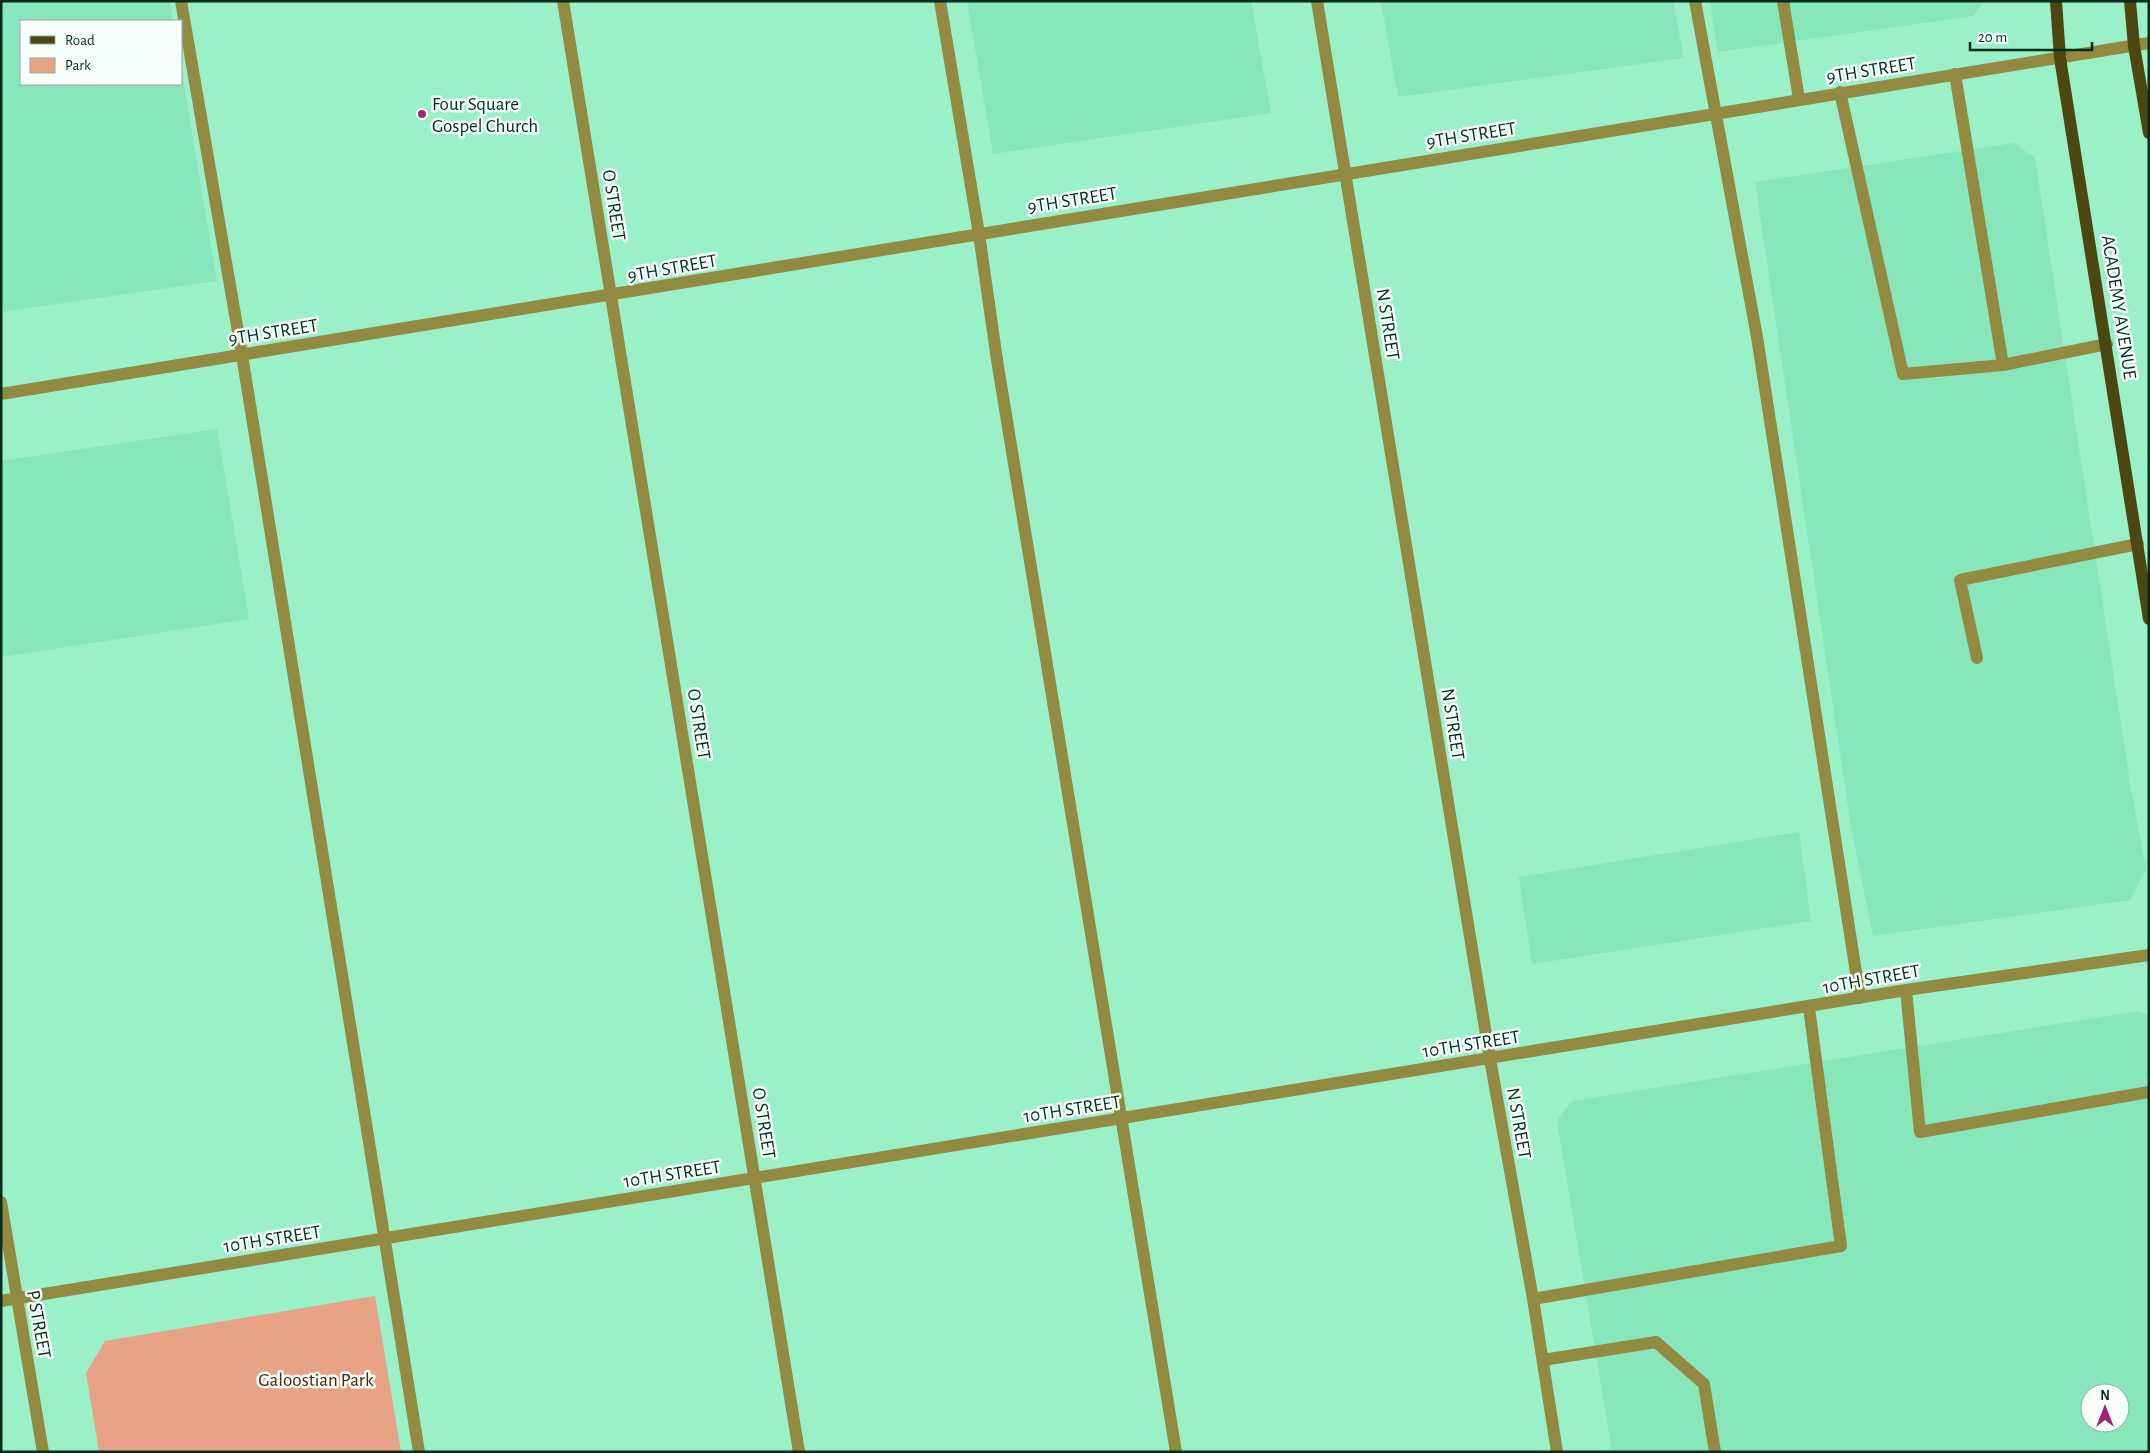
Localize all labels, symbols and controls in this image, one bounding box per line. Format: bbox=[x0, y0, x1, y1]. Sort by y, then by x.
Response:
legend bbox=[20, 20, 182, 85]
scale bar bbox=[1970, 20, 2092, 52]
text: 20 m bbox=[1978, 30, 2007, 45]
text: Road bbox=[65, 33, 95, 48]
street label: 9TH STREET bbox=[1825, 54, 1917, 87]
text: Park bbox=[65, 58, 91, 73]
place label: Four Square Gospel Church bbox=[432, 95, 538, 136]
marker: Four Square Gospel Church bbox=[416, 108, 428, 120]
street label: 9TH STREET bbox=[1425, 119, 1517, 152]
street label: O STREET bbox=[599, 169, 628, 242]
street label: 9TH STREET bbox=[1026, 184, 1118, 217]
street label: ACADEMY AVENUE bbox=[2098, 234, 2139, 381]
street label: 9TH STREET bbox=[626, 251, 718, 286]
street label: N STREET bbox=[1372, 287, 1403, 361]
street label: 9TH STREET bbox=[227, 316, 319, 349]
street label: N STREET bbox=[1437, 687, 1468, 761]
street label: O STREET bbox=[684, 688, 713, 761]
street label: 10TH STREET bbox=[1821, 962, 1921, 997]
street label: 10TH STREET bbox=[1421, 1027, 1521, 1062]
street label: N STREET bbox=[1503, 1086, 1534, 1160]
street label: O STREET bbox=[749, 1087, 778, 1160]
street label: 10TH STREET bbox=[1022, 1092, 1122, 1127]
street label: 10TH STREET bbox=[622, 1157, 722, 1192]
street label: 10TH STREET bbox=[222, 1222, 322, 1257]
street label: P STREET bbox=[23, 1289, 54, 1360]
park label: Galoostian Park bbox=[258, 1371, 374, 1390]
north arrow bbox=[2080, 1383, 2130, 1433]
text: N bbox=[2100, 1389, 2110, 1403]

